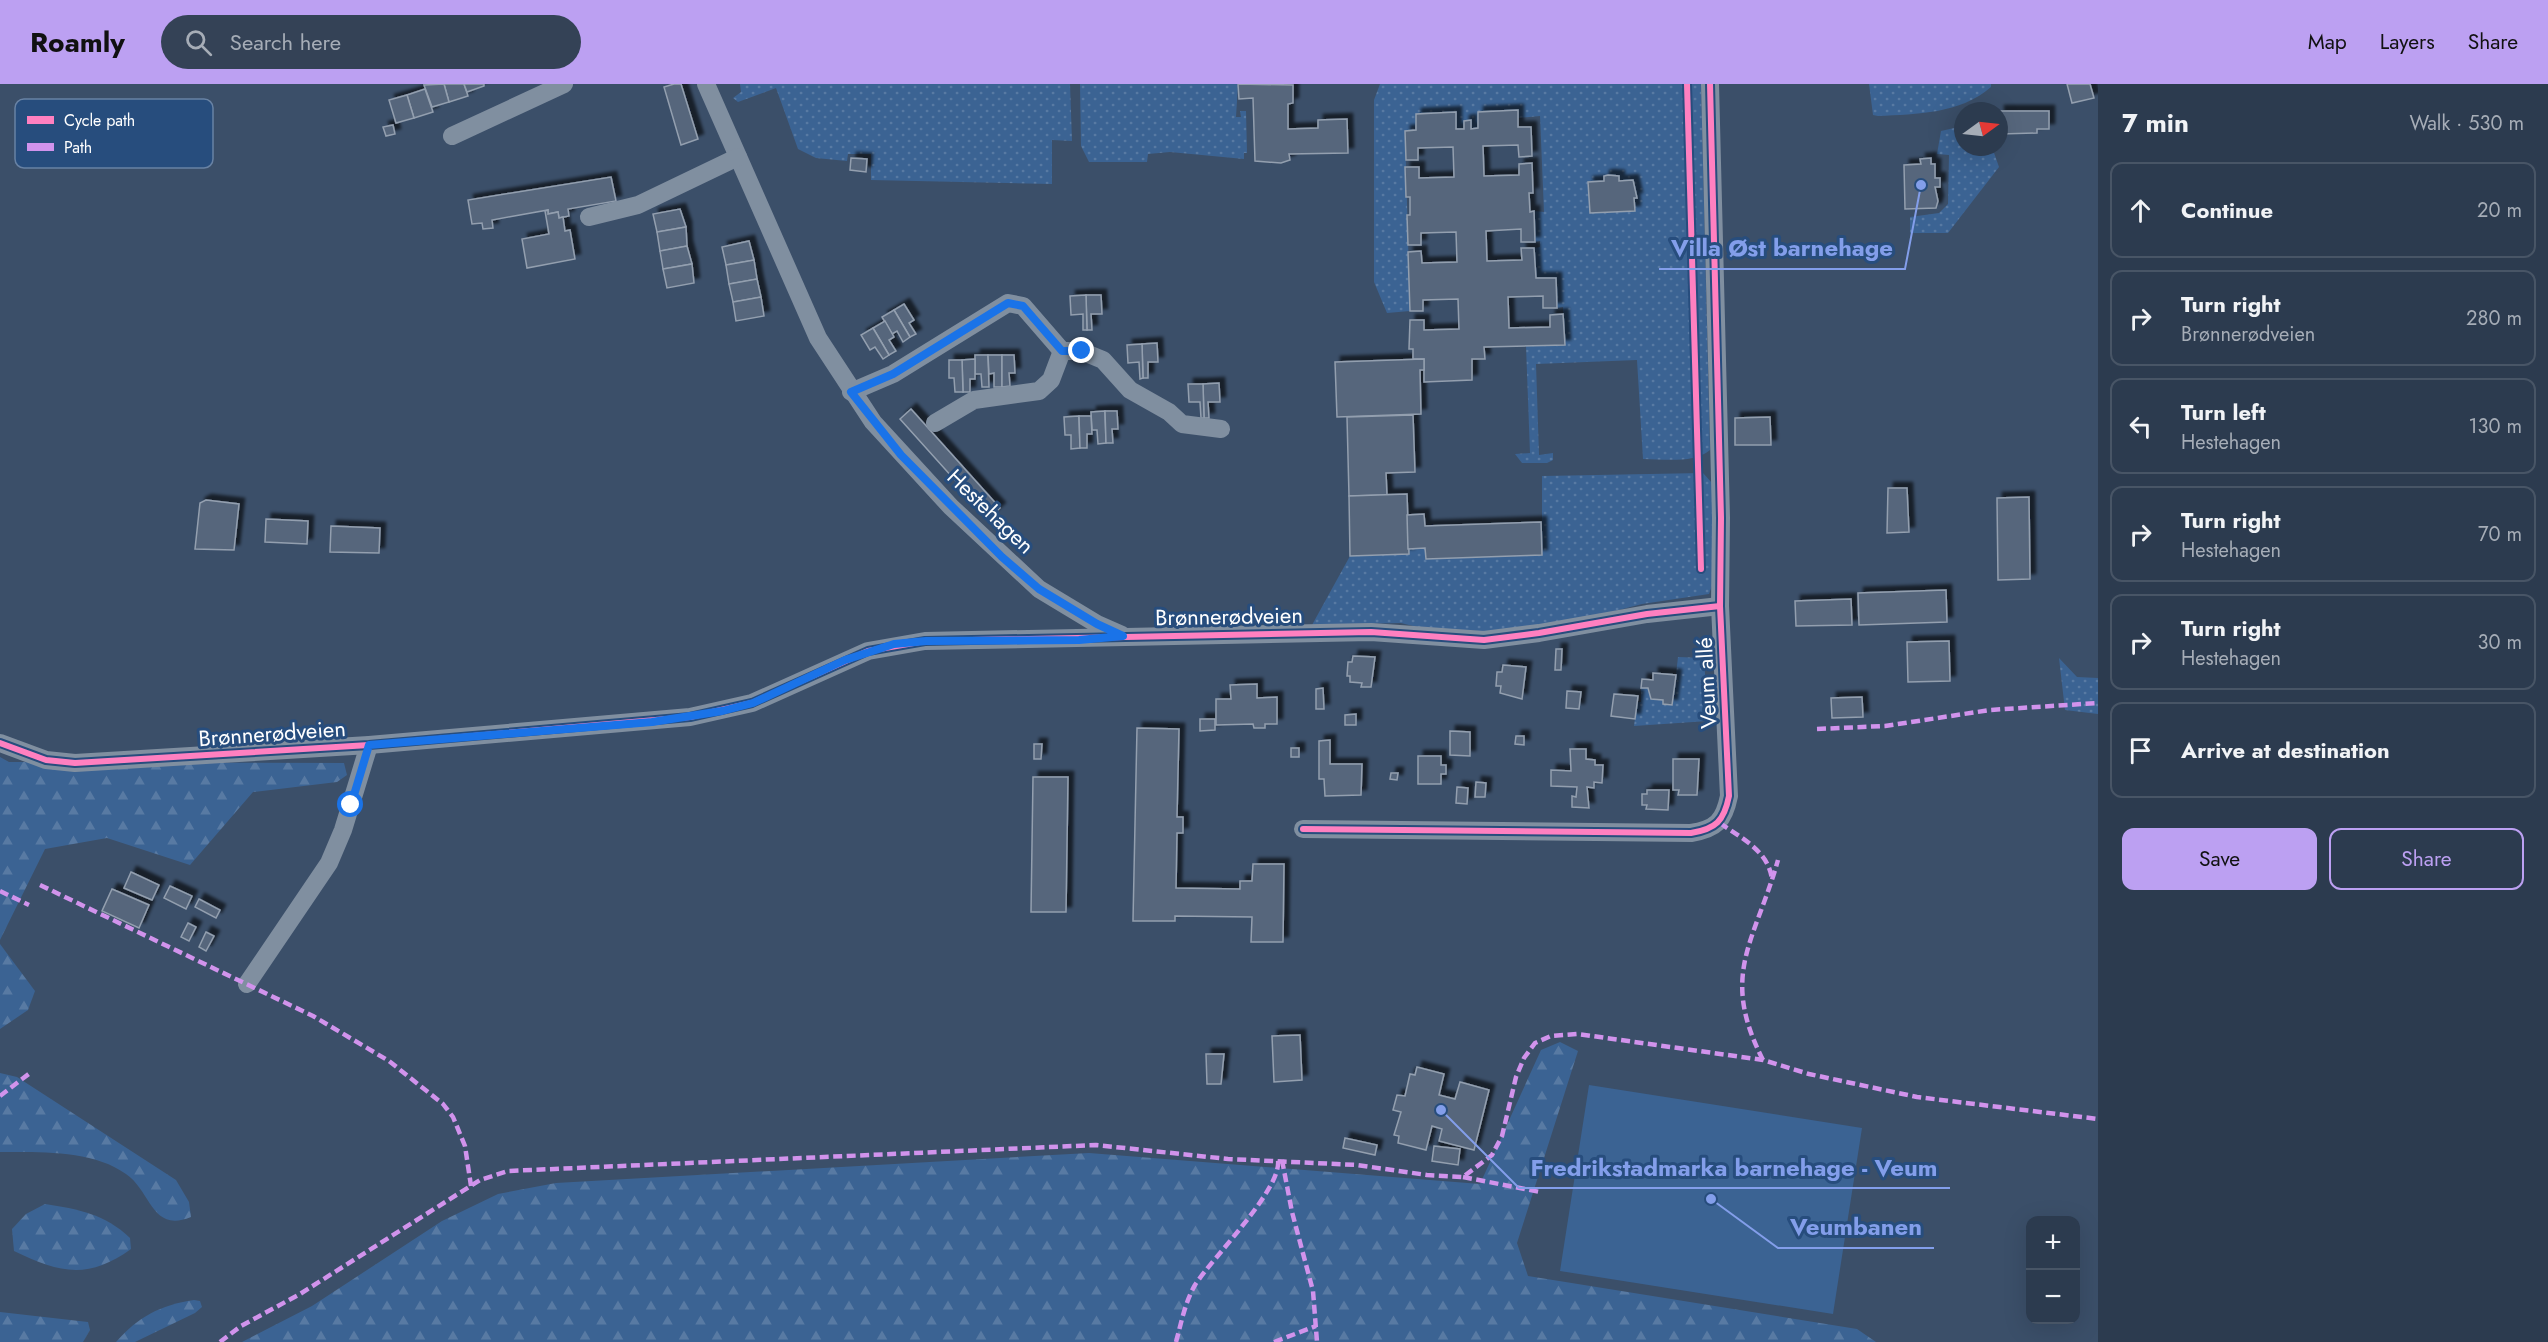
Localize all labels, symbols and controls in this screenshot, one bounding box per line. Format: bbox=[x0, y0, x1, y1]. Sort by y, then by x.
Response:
search box bbox=[161, 15, 581, 69]
text: Roamly bbox=[30, 22, 125, 63]
icon: search bbox=[182, 26, 215, 59]
text: Search here bbox=[230, 26, 341, 58]
text: Map bbox=[2308, 27, 2347, 57]
text: Layers bbox=[2380, 27, 2435, 57]
text: Share bbox=[2468, 27, 2518, 57]
legend bbox=[15, 99, 213, 168]
north arrow bbox=[1954, 102, 2008, 156]
text: 7 min bbox=[2122, 104, 2189, 142]
text: Cycle path bbox=[64, 109, 135, 132]
text: Walk · 530 m bbox=[2409, 109, 2524, 138]
text: Path bbox=[64, 136, 92, 159]
icon: ahead bbox=[2124, 194, 2157, 227]
text: Continue bbox=[2181, 194, 2273, 226]
text: 20 m bbox=[2477, 196, 2522, 225]
callout: Villa Øst barnehage bbox=[1659, 227, 1905, 269]
text: Villa Øst barnehage bbox=[1670, 230, 1893, 265]
text: Turn right bbox=[2181, 288, 2281, 320]
icon: right bbox=[2124, 302, 2157, 335]
text: 280 m bbox=[2466, 304, 2522, 333]
text: Brønnerødveien bbox=[2181, 320, 2315, 349]
route end bbox=[1068, 337, 1094, 363]
text: Turn left bbox=[2181, 396, 2266, 428]
icon: left bbox=[2124, 410, 2157, 443]
text: 130 m bbox=[2468, 412, 2522, 441]
text: Hestehagen bbox=[2181, 428, 2281, 457]
street label: Hestehagen bbox=[940, 461, 1042, 561]
text: Turn right bbox=[2181, 504, 2281, 536]
icon: right bbox=[2124, 518, 2157, 551]
text: 70 m bbox=[2478, 520, 2522, 549]
text: Hestehagen bbox=[2181, 536, 2281, 565]
street label: Brønnerødveien bbox=[1155, 599, 1303, 633]
text: Turn right bbox=[2181, 612, 2281, 644]
icon: right bbox=[2124, 626, 2157, 659]
text: 30 m bbox=[2477, 628, 2522, 657]
street label: Veum allé bbox=[1688, 637, 1724, 729]
text: Hestehagen bbox=[2181, 644, 2281, 673]
street label: Brønnerødveien bbox=[197, 712, 347, 754]
icon: arrive bbox=[2124, 734, 2157, 767]
text: Arrive at destination bbox=[2181, 734, 2390, 766]
route start bbox=[337, 791, 363, 817]
button: Save bbox=[2122, 828, 2317, 890]
button: Share bbox=[2329, 828, 2524, 890]
callout: Fredrikstadmarka barnehage - Veum bbox=[1519, 1146, 1950, 1188]
text: Fredrikstadmarka barnehage - Veum bbox=[1531, 1150, 1937, 1185]
callout: Veumbanen bbox=[1778, 1206, 1934, 1248]
text: Veumbanen bbox=[1789, 1209, 1922, 1244]
map controls bbox=[2026, 1216, 2080, 1324]
button: + bbox=[2026, 1216, 2080, 1270]
button: − bbox=[2026, 1270, 2080, 1324]

